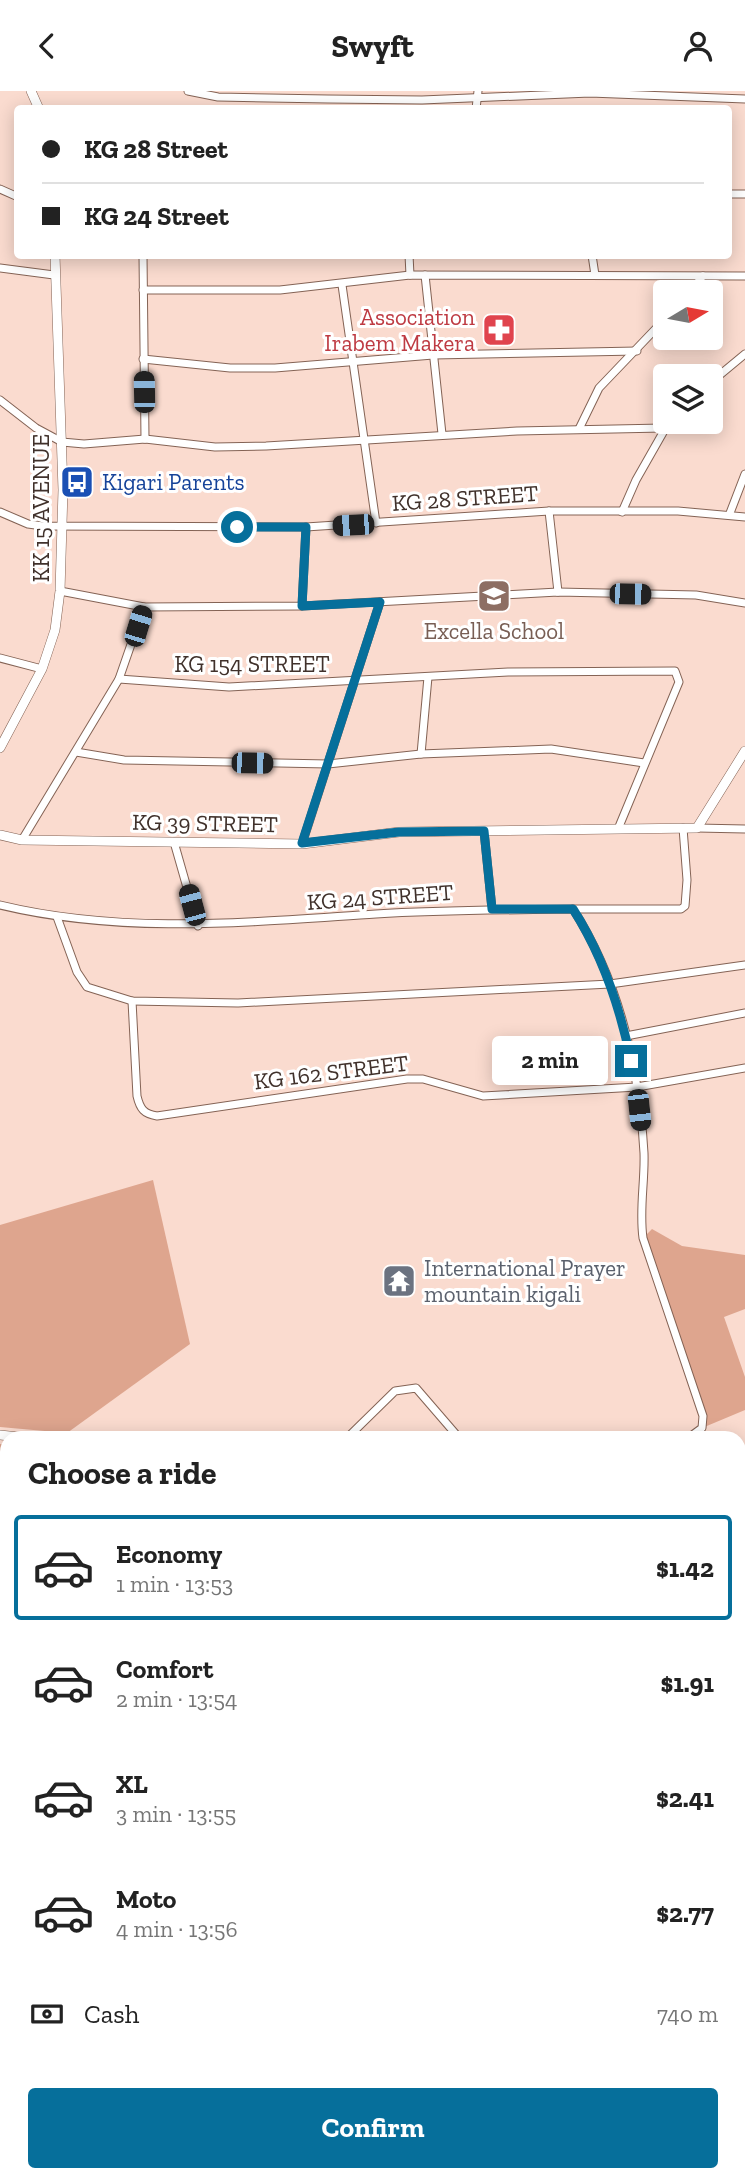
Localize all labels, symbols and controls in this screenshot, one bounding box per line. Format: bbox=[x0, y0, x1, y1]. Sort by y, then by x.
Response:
icon: back bbox=[28, 27, 66, 65]
text: Swyft bbox=[331, 27, 414, 65]
icon: person bbox=[679, 27, 717, 65]
text: KG 28 Street bbox=[84, 133, 228, 165]
text: KG 24 Street bbox=[84, 200, 229, 232]
north arrow bbox=[653, 280, 723, 350]
map controls bbox=[653, 280, 723, 434]
place label: Association Irabem Makera bbox=[324, 303, 475, 357]
pharmacy icon: Association Irabem Makera bbox=[480, 311, 518, 349]
button: layers bbox=[653, 364, 723, 434]
car bbox=[134, 371, 155, 413]
street label: KK 15 AVENUE bbox=[27, 434, 55, 582]
bus stop icon: Kigari Parents bbox=[58, 463, 96, 501]
place label: Kigari Parents bbox=[102, 468, 245, 496]
street label: KG 28 STREET bbox=[391, 479, 539, 517]
route start bbox=[221, 511, 253, 543]
car bbox=[332, 513, 375, 537]
school or university icon: Excella School bbox=[475, 577, 513, 615]
car bbox=[609, 583, 652, 605]
car bbox=[122, 603, 155, 649]
place label: Excella School bbox=[424, 617, 564, 645]
street label: KG 154 STREET bbox=[174, 650, 330, 678]
car bbox=[231, 752, 274, 774]
street label: KG 39 STREET bbox=[132, 808, 278, 838]
street label: KG 24 STREET bbox=[306, 878, 454, 916]
car bbox=[177, 882, 208, 928]
callout: 2 min bbox=[491, 1037, 606, 1086]
route end bbox=[615, 1045, 647, 1077]
text: 2 min bbox=[521, 1046, 579, 1074]
street label: KG 162 STREET bbox=[252, 1049, 410, 1095]
car bbox=[627, 1088, 652, 1132]
place label: International Prayer mountain kigali bbox=[424, 1254, 626, 1308]
temple icon: International Prayer mountain kigali bbox=[380, 1262, 418, 1300]
text: Choose a ride bbox=[28, 1454, 216, 1492]
icon: car bbox=[32, 1536, 95, 1599]
text: Economy bbox=[116, 1538, 222, 1570]
text: $1.42 bbox=[656, 1552, 714, 1584]
text: 1 min · 13:53 bbox=[116, 1570, 233, 1598]
icon: car bbox=[32, 1651, 95, 1714]
text: Comfort bbox=[116, 1653, 213, 1685]
text: $1.91 bbox=[660, 1667, 714, 1699]
text: 2 min · 13:54 bbox=[116, 1685, 237, 1713]
icon: car bbox=[32, 1766, 95, 1829]
text: XL bbox=[116, 1768, 148, 1800]
text: $2.41 bbox=[656, 1782, 714, 1814]
text: 3 min · 13:55 bbox=[116, 1800, 236, 1828]
icon: car bbox=[32, 1881, 95, 1944]
text: Moto bbox=[116, 1883, 176, 1915]
text: $2.77 bbox=[656, 1897, 714, 1929]
text: 4 min · 13:56 bbox=[116, 1915, 238, 1943]
icon: cash bbox=[28, 1995, 66, 2033]
text: Cash bbox=[84, 1998, 139, 2030]
text: 740 m bbox=[657, 2000, 718, 2028]
button: Confirm bbox=[28, 2088, 718, 2168]

